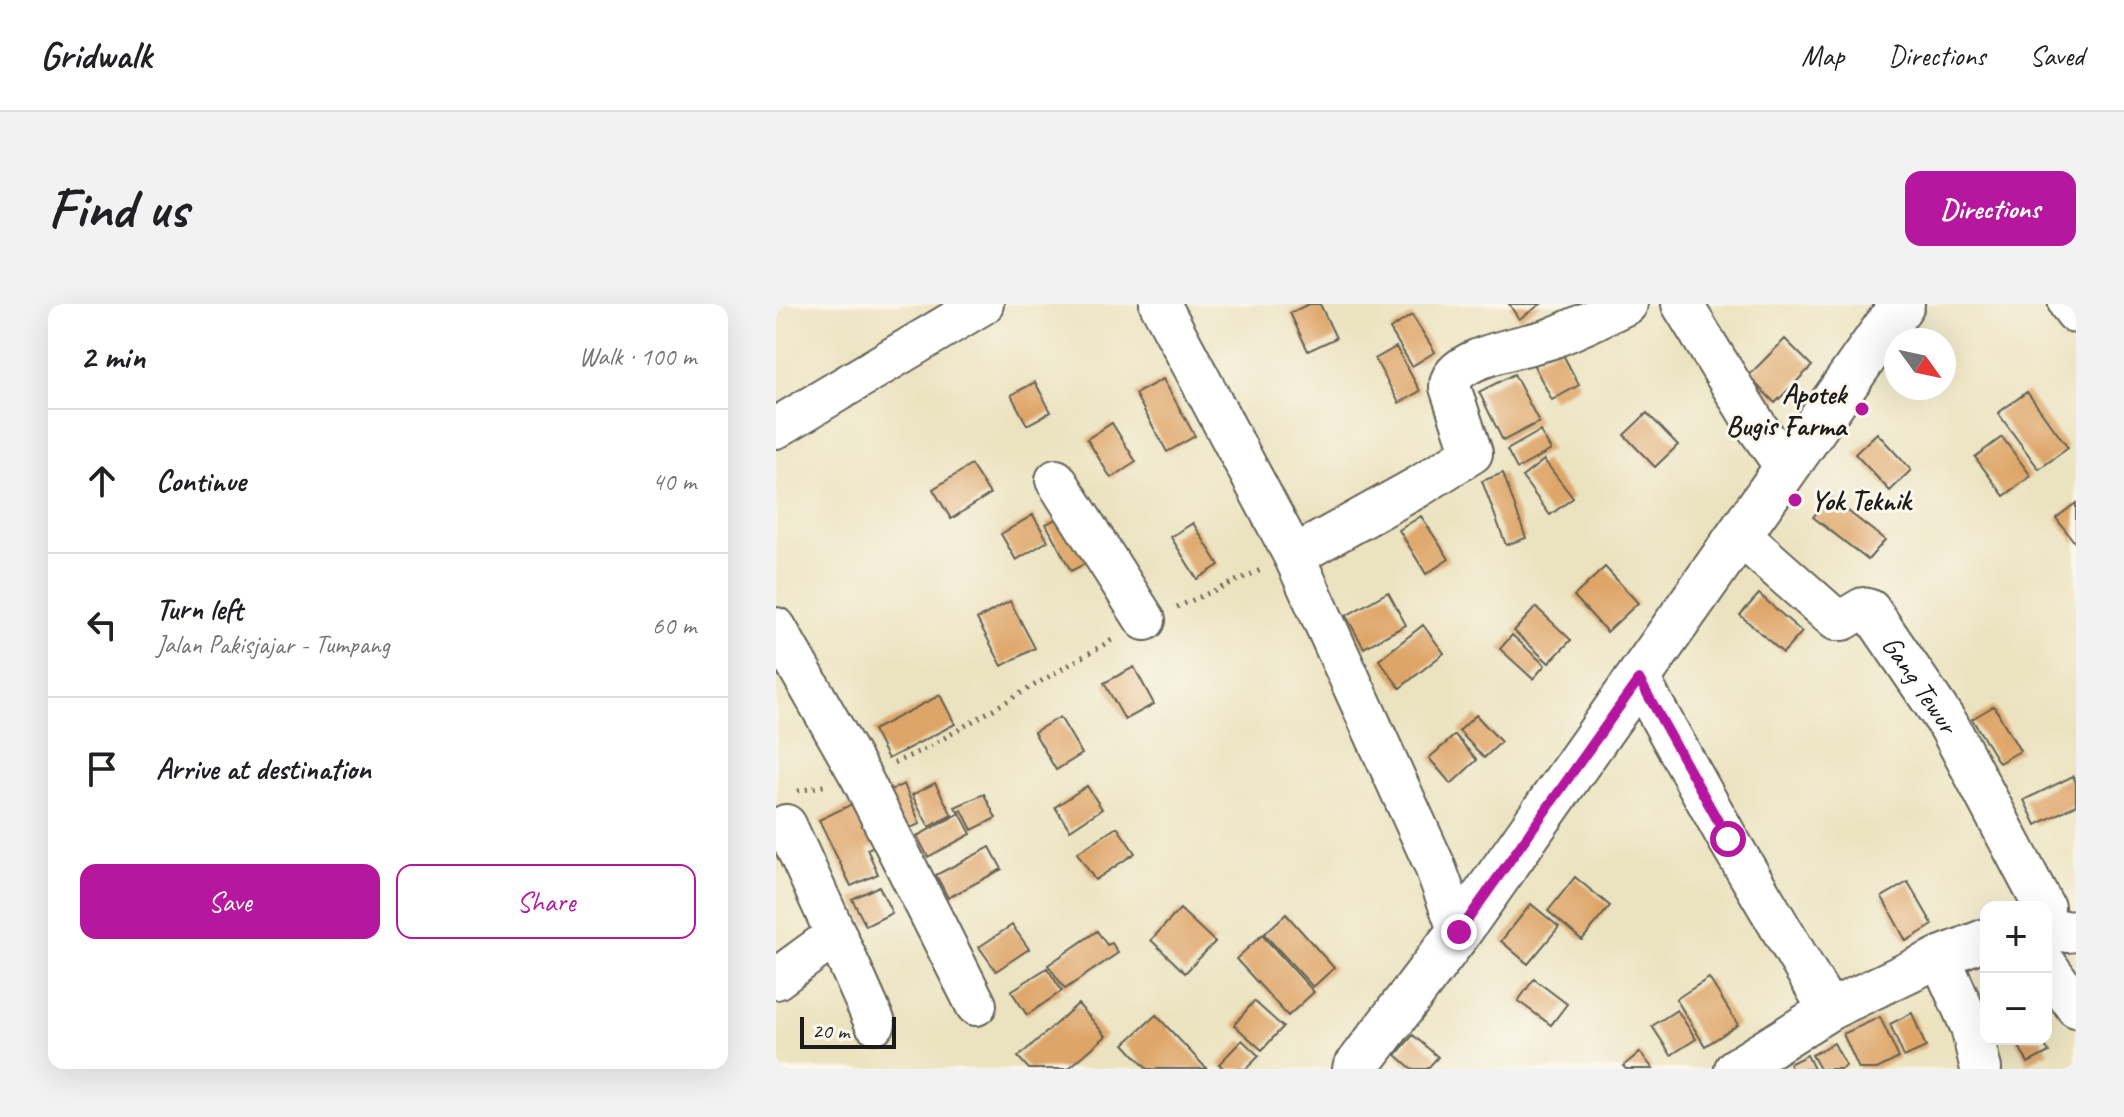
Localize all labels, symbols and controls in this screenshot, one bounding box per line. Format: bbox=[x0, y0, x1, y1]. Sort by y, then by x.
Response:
text: Gridwalk bbox=[40, 32, 152, 79]
text: Map bbox=[1801, 38, 1844, 73]
text: Directions bbox=[1888, 38, 1986, 73]
text: Saved bbox=[2030, 38, 2084, 73]
button: Directions bbox=[1905, 171, 2076, 246]
text: Find us bbox=[48, 173, 188, 244]
north arrow bbox=[1884, 328, 1956, 400]
text: 2 min bbox=[80, 335, 145, 378]
text: Walk · 100 m bbox=[579, 340, 696, 373]
place label: Apotek Bugis Farma bbox=[1726, 376, 1849, 443]
marker: Apotek Bugis Farma bbox=[1853, 400, 1871, 418]
icon: ahead bbox=[80, 459, 124, 503]
text: Continue bbox=[156, 462, 246, 500]
text: 40 m bbox=[652, 465, 696, 498]
place label: Yok Teknik bbox=[1811, 483, 1913, 518]
marker: Yok Teknik bbox=[1786, 491, 1804, 509]
text: Turn left bbox=[156, 590, 243, 628]
icon: left bbox=[80, 603, 124, 647]
text: 60 m bbox=[652, 609, 696, 642]
text: Jalan Pakisjajar - Tumpang bbox=[156, 628, 390, 661]
street label: Gang Tewur bbox=[1875, 629, 1968, 742]
icon: arrive bbox=[80, 747, 124, 791]
text: Arrive at destination bbox=[156, 750, 371, 788]
route start bbox=[1710, 821, 1746, 857]
button: Save bbox=[80, 864, 380, 939]
button: Share bbox=[396, 864, 696, 939]
map controls bbox=[1980, 901, 2052, 1045]
button: + bbox=[1980, 901, 2052, 973]
route end bbox=[1441, 914, 1477, 950]
button: − bbox=[1980, 973, 2052, 1045]
scale bar bbox=[800, 1013, 896, 1049]
text: 20 m bbox=[812, 1017, 849, 1045]

